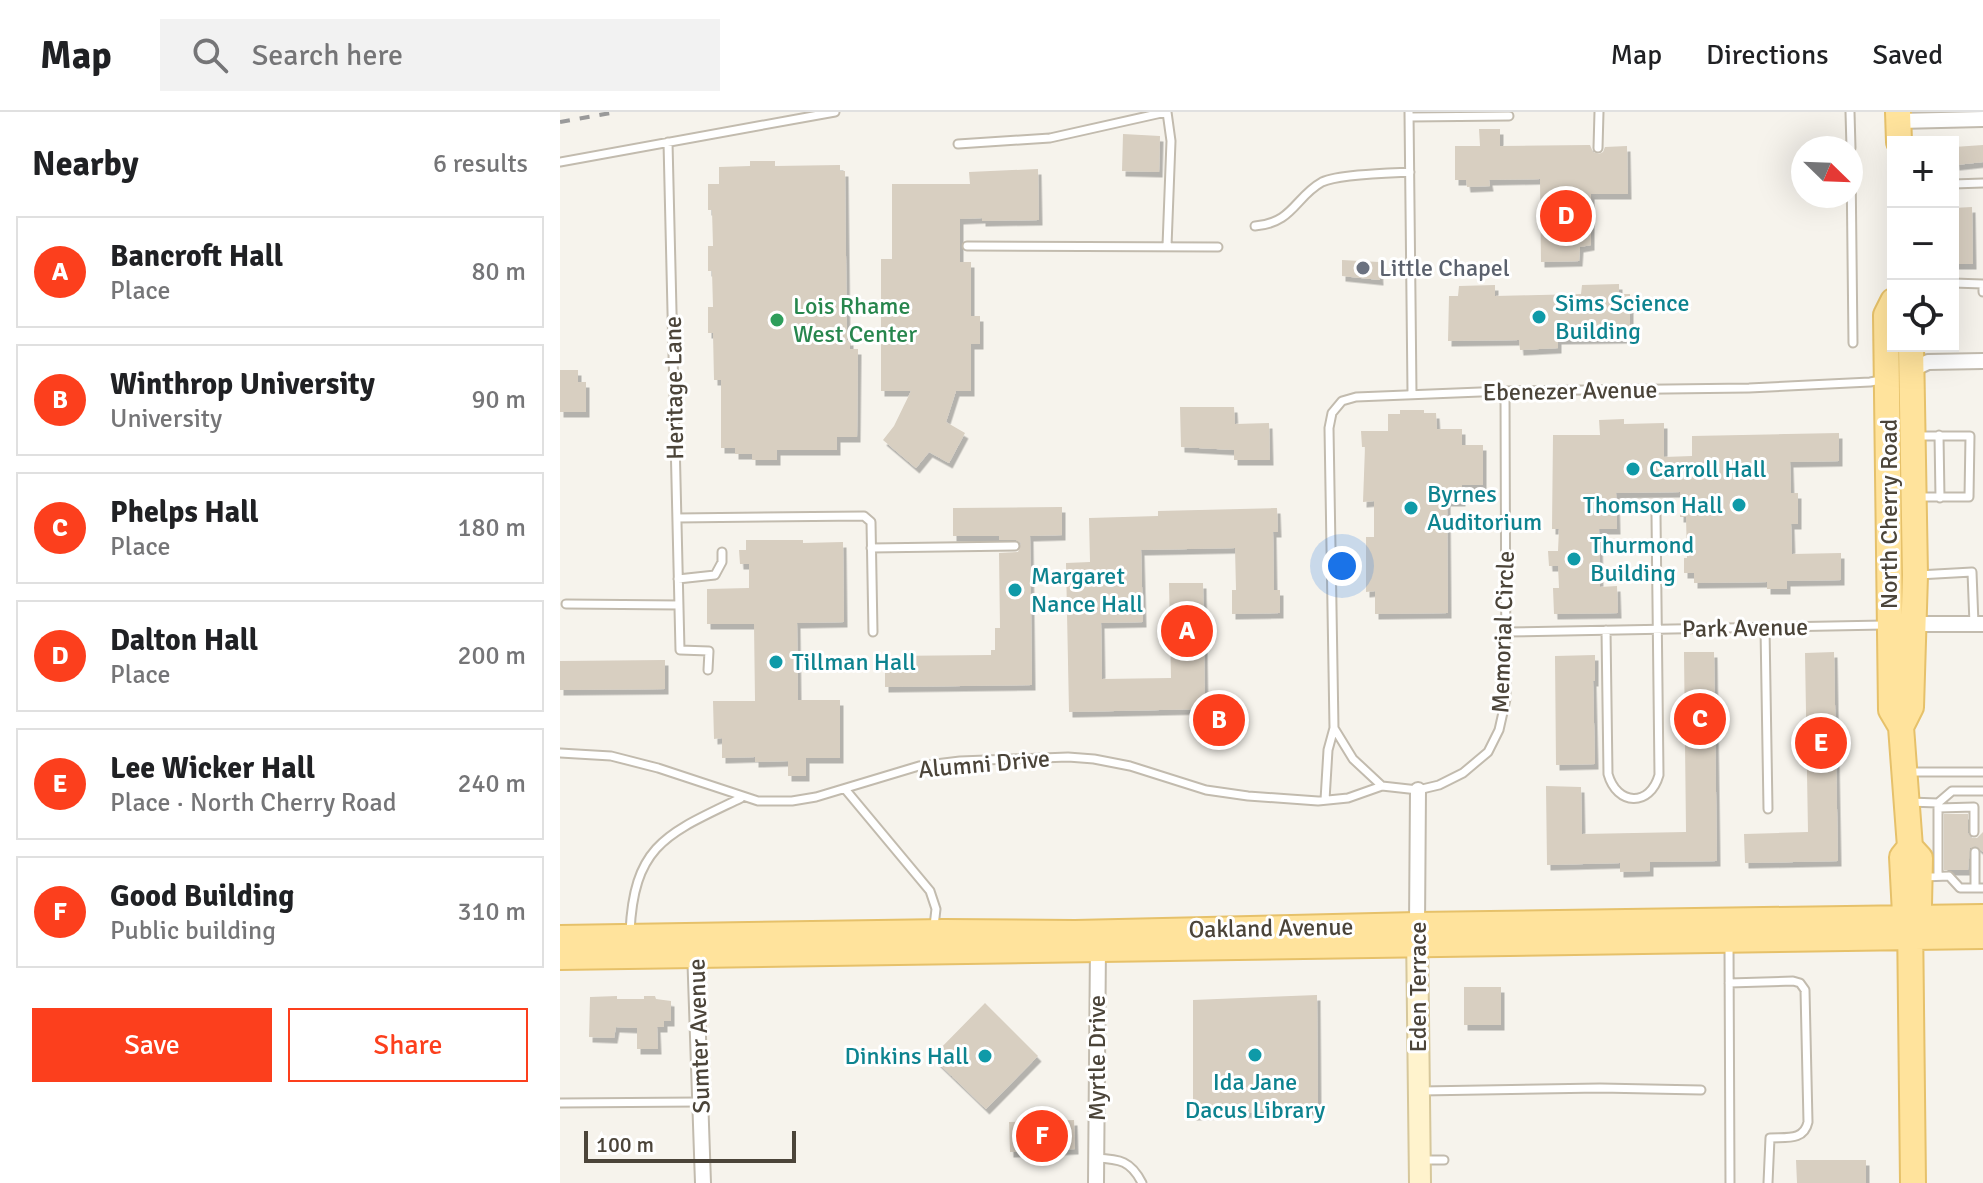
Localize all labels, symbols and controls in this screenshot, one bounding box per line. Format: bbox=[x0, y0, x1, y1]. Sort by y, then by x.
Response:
search box bbox=[160, 19, 720, 91]
text: Map bbox=[40, 32, 112, 79]
icon: search bbox=[188, 33, 232, 77]
text: Search here bbox=[252, 37, 403, 74]
text: Map bbox=[1610, 38, 1662, 72]
text: Directions bbox=[1706, 38, 1828, 72]
text: Saved bbox=[1872, 38, 1943, 72]
north arrow bbox=[1791, 136, 1863, 208]
map controls bbox=[1887, 136, 1959, 352]
button: + bbox=[1887, 136, 1959, 208]
text: Nearby bbox=[32, 143, 139, 185]
text: 6 results bbox=[433, 148, 528, 180]
pin: D bbox=[1540, 186, 1592, 246]
button: − bbox=[1887, 208, 1959, 280]
text: Bancroft Hall bbox=[110, 238, 283, 275]
place label: Little Chapel bbox=[1379, 253, 1510, 283]
text: A bbox=[52, 256, 68, 288]
text: 80 m bbox=[471, 256, 526, 288]
marker: Little Chapel bbox=[1354, 259, 1372, 277]
text: Place bbox=[110, 275, 171, 307]
button: locate bbox=[1887, 280, 1959, 352]
place label: Sims Science Building bbox=[1555, 288, 1689, 346]
place label: Lois Rhame West Center bbox=[793, 291, 917, 349]
marker: Sims Science Building bbox=[1530, 308, 1548, 326]
marker: Lois Rhame West Center bbox=[768, 311, 786, 329]
street label: Heritage Lane bbox=[658, 316, 690, 460]
text: Winthrop University bbox=[110, 366, 375, 403]
street label: Ebenezer Avenue bbox=[1482, 374, 1658, 408]
text: B bbox=[52, 384, 68, 416]
text: 90 m bbox=[471, 384, 526, 416]
text: University bbox=[110, 403, 222, 435]
street label: North Cherry Road bbox=[1874, 419, 1904, 609]
place label: Carroll Hall bbox=[1649, 454, 1767, 484]
marker: Carroll Hall bbox=[1624, 460, 1642, 478]
place label: Byrnes Auditorium bbox=[1427, 479, 1542, 537]
place label: Thomson Hall bbox=[1583, 490, 1723, 520]
text: Phelps Hall bbox=[110, 494, 259, 531]
marker: Thomson Hall bbox=[1730, 496, 1748, 514]
marker: Byrnes Auditorium bbox=[1402, 499, 1420, 517]
text: C bbox=[52, 512, 68, 544]
text: 180 m bbox=[457, 512, 526, 544]
place label: Thurmond Building bbox=[1590, 530, 1694, 588]
text: Place bbox=[110, 531, 171, 563]
your location bbox=[1322, 546, 1362, 586]
street label: Memorial Circle bbox=[1485, 550, 1521, 714]
marker: Thurmond Building bbox=[1565, 550, 1583, 568]
place label: Margaret Nance Hall bbox=[1031, 561, 1143, 619]
marker: Margaret Nance Hall bbox=[1006, 581, 1024, 599]
pin: A bbox=[1161, 601, 1213, 661]
street label: Park Avenue bbox=[1682, 612, 1808, 644]
text: Dalton Hall bbox=[110, 622, 258, 659]
text: D bbox=[51, 640, 69, 672]
text: 200 m bbox=[457, 640, 526, 672]
place label: Tillman Hall bbox=[792, 647, 916, 677]
marker: Tillman Hall bbox=[767, 653, 785, 671]
text: Place bbox=[110, 659, 171, 691]
pin: C bbox=[1674, 689, 1726, 749]
pin: B bbox=[1193, 690, 1245, 750]
pin: E bbox=[1795, 713, 1847, 773]
street label: Alumni Drive bbox=[917, 743, 1051, 785]
text: Lee Wicker Hall bbox=[110, 750, 315, 787]
text: E bbox=[53, 768, 67, 800]
text: 240 m bbox=[457, 768, 526, 800]
text: Place · North Cherry Road bbox=[110, 787, 396, 819]
text: Good Building bbox=[110, 878, 294, 915]
text: F bbox=[53, 896, 67, 928]
text: 310 m bbox=[457, 896, 526, 928]
street label: Oakland Avenue bbox=[1188, 912, 1354, 944]
text: Public building bbox=[110, 915, 276, 947]
street label: Eden Terrace bbox=[1403, 922, 1433, 1053]
street label: Sumter Avenue bbox=[681, 958, 717, 1114]
street label: Myrtle Drive bbox=[1082, 995, 1112, 1121]
button: Save bbox=[32, 1008, 272, 1082]
button: Share bbox=[288, 1008, 528, 1082]
place label: Dinkins Hall bbox=[844, 1041, 969, 1071]
marker: Ida Jane Dacus Library bbox=[1246, 1046, 1264, 1064]
marker: Dinkins Hall bbox=[976, 1047, 994, 1065]
place label: Ida Jane Dacus Library bbox=[1185, 1067, 1325, 1125]
pin: F bbox=[1016, 1106, 1068, 1166]
scale bar bbox=[584, 1127, 796, 1163]
text: 100 m bbox=[596, 1131, 654, 1158]

